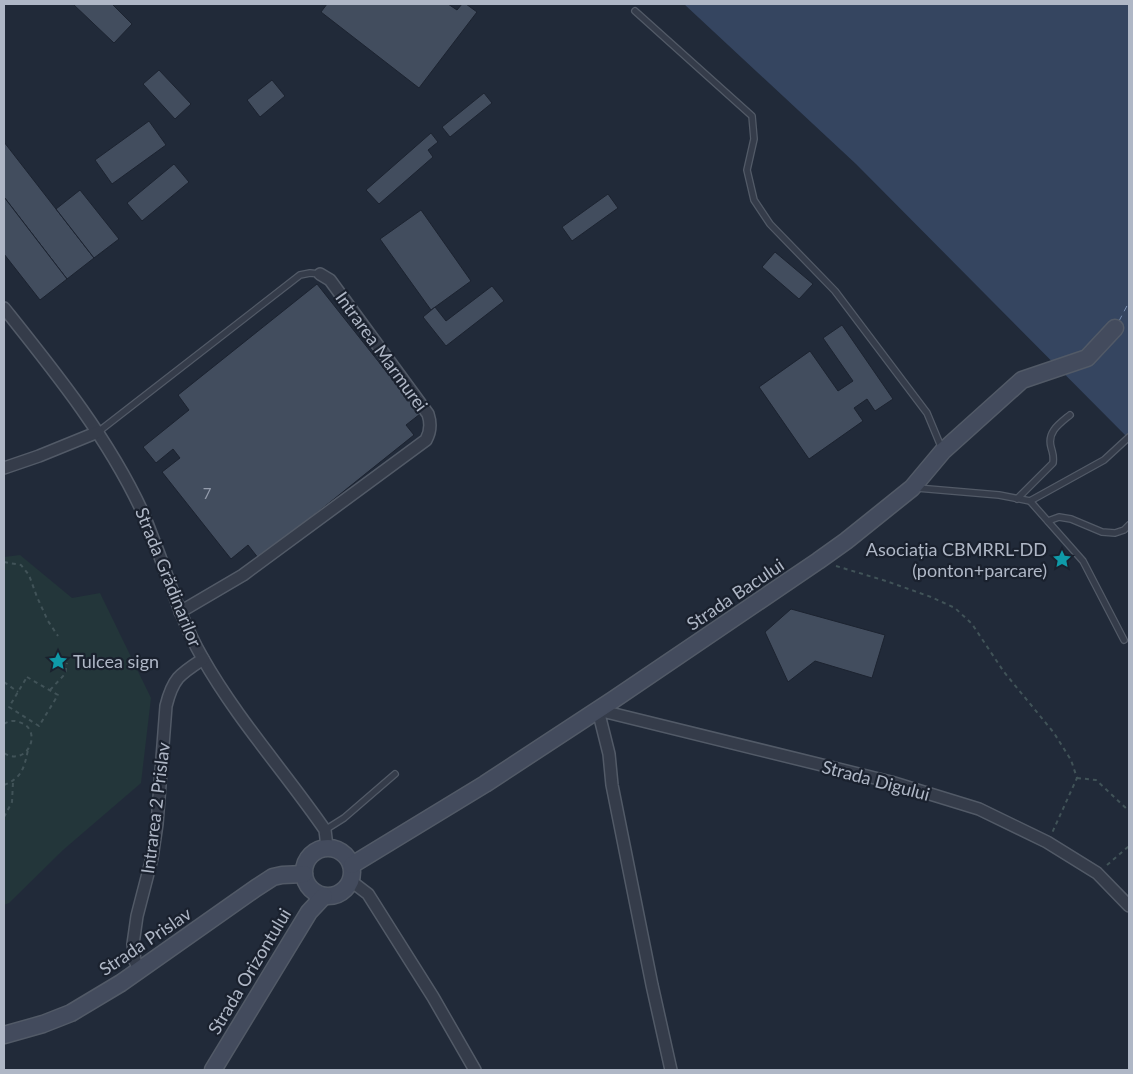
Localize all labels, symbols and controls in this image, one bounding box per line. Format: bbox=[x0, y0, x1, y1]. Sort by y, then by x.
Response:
street label: Intrarea Marmurei bbox=[331, 287, 433, 415]
house number: 7 bbox=[203, 484, 212, 502]
street label: Strada Grădinarilor bbox=[131, 504, 207, 650]
place label: Asociația CBMRRL-DD (ponton+parcare) bbox=[866, 538, 1047, 581]
place icon: Asociația CBMRRL-DD (ponton+parcare) bbox=[1051, 548, 1073, 570]
street label: Strada Bacului bbox=[682, 553, 788, 635]
place icon: Tulcea sign bbox=[47, 650, 69, 672]
place label: Tulcea sign bbox=[73, 650, 159, 672]
street label: Intrarea 2 Prislav bbox=[136, 740, 174, 875]
street label: Strada Digului bbox=[820, 755, 932, 805]
street label: Strada Prislav bbox=[95, 902, 196, 980]
street label: Strada Orizontului bbox=[203, 904, 295, 1038]

